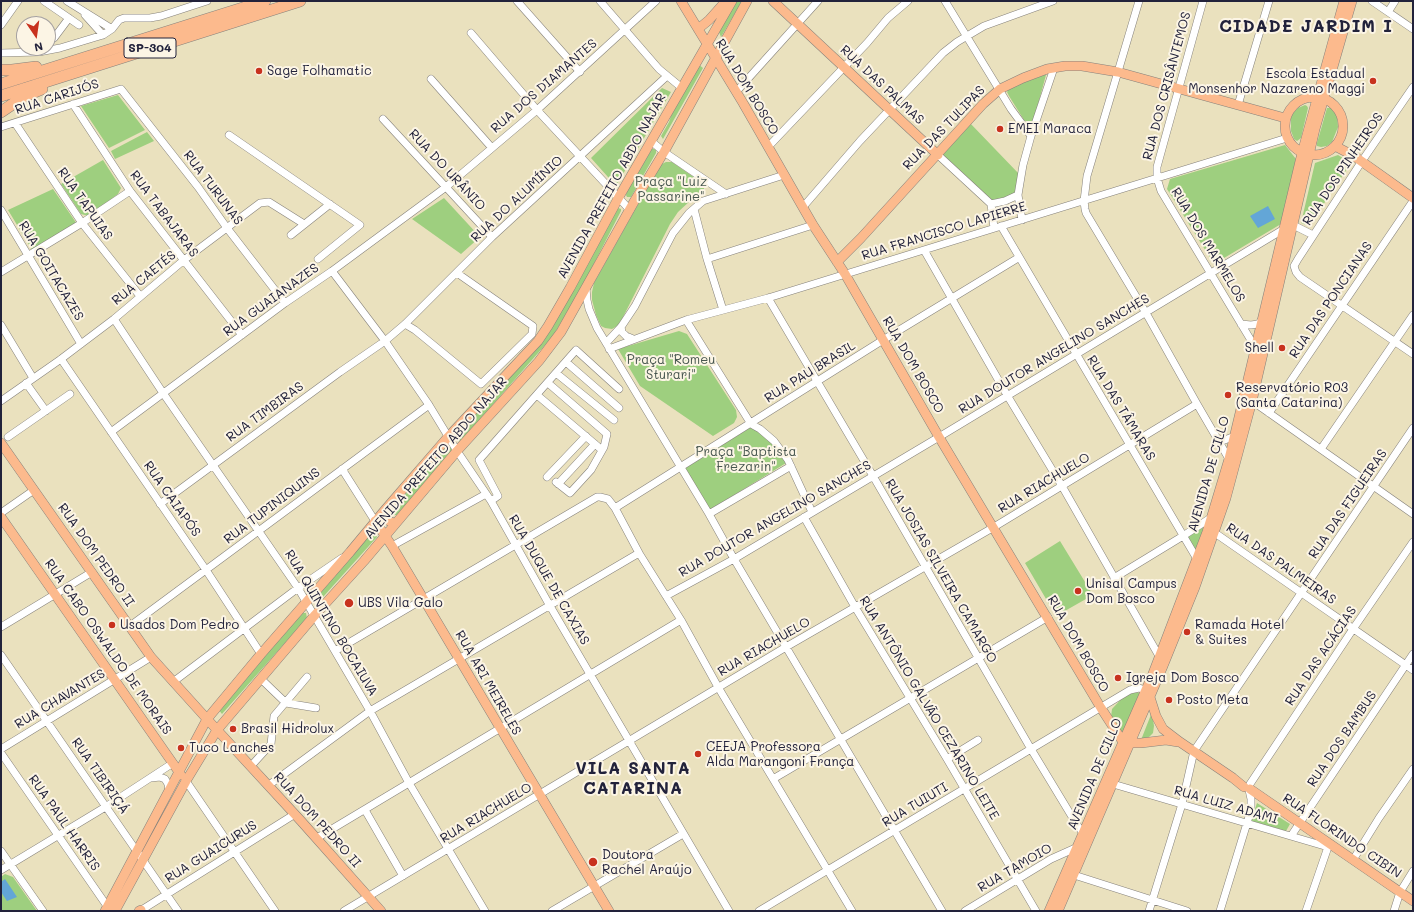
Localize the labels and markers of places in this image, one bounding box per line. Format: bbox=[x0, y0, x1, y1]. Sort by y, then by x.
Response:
place label: Sage Folhamatic bbox=[267, 63, 372, 79]
marker: Sage Folhamatic bbox=[254, 66, 264, 76]
place label: Escola Estadual Monsenhor Nazareno Maggi bbox=[1188, 66, 1365, 97]
marker: Escola Estadual Monsenhor Nazareno Maggi bbox=[1368, 76, 1378, 86]
place label: EMEI Maraca bbox=[1008, 121, 1092, 137]
marker: EMEI Maraca bbox=[995, 124, 1005, 134]
place label: Shell bbox=[1245, 340, 1274, 356]
marker: Shell bbox=[1277, 343, 1287, 353]
place label: Reservatório R03 (Santa Catarina) bbox=[1236, 380, 1348, 411]
marker: Reservatório R03 (Santa Catarina) bbox=[1223, 390, 1233, 400]
place label: Unisal Campus Dom Bosco bbox=[1086, 576, 1177, 607]
marker: Unisal Campus Dom Bosco bbox=[1073, 586, 1083, 596]
place label: UBS Vila Galo bbox=[358, 595, 443, 611]
marker: UBS Vila Galo bbox=[343, 597, 355, 609]
place label: Usados Dom Pedro bbox=[120, 617, 239, 633]
place label: Ramada Hotel & Suites bbox=[1195, 617, 1284, 648]
marker: Usados Dom Pedro bbox=[107, 620, 117, 630]
marker: Ramada Hotel & Suites bbox=[1182, 627, 1192, 637]
place label: Igreja Dom Bosco bbox=[1126, 670, 1239, 686]
marker: Igreja Dom Bosco bbox=[1113, 673, 1123, 683]
place label: Posto Meta bbox=[1177, 692, 1249, 708]
marker: Posto Meta bbox=[1164, 695, 1174, 705]
place label: Brasil Hidrolux bbox=[241, 721, 334, 737]
marker: Brasil Hidrolux bbox=[228, 724, 238, 734]
place label: CEEJA Professora Alda Marangoni França bbox=[706, 739, 854, 770]
place label: Tuco Lanches bbox=[189, 740, 274, 756]
marker: Tuco Lanches bbox=[176, 743, 186, 753]
marker: CEEJA Professora Alda Marangoni França bbox=[693, 749, 703, 759]
place label: Doutora Rachel Araújo bbox=[602, 847, 692, 878]
marker: Doutora Rachel Araújo bbox=[587, 856, 599, 868]

